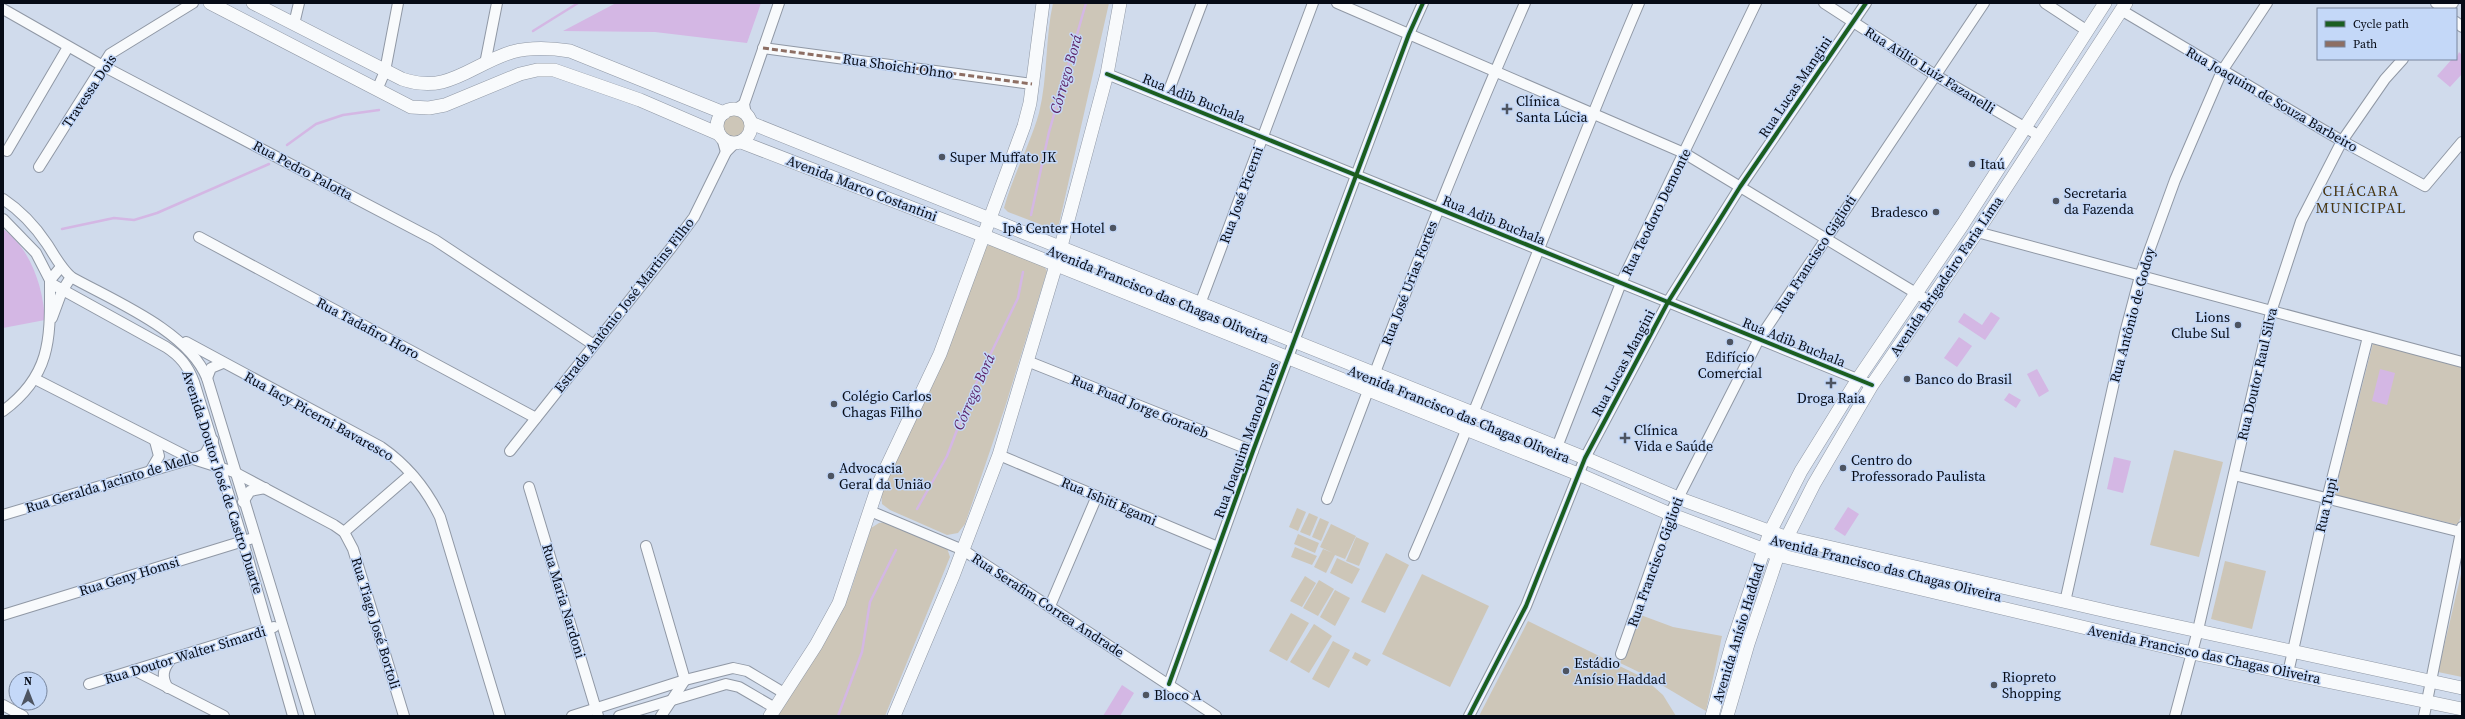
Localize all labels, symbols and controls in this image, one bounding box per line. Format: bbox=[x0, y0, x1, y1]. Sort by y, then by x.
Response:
legend bbox=[2317, 8, 2457, 60]
text: Cycle path bbox=[2353, 16, 2409, 32]
street label: Rua Atílio Luiz Fazanelli bbox=[1861, 22, 1999, 118]
water label: Córrego Borá bbox=[1044, 32, 1087, 116]
street label: Rua Lucas Mangini bbox=[1753, 32, 1837, 142]
text: Path bbox=[2353, 36, 2377, 52]
street label: Rua Joaquim de Souza Barbeiro bbox=[2182, 41, 2362, 157]
street label: Rua Shoichi Ohno bbox=[841, 48, 955, 84]
street label: Travessa Dois bbox=[57, 50, 121, 132]
street label: Rua Adib Buchala bbox=[1139, 68, 1250, 128]
place label: Clínica Santa Lúcia bbox=[1516, 91, 1589, 127]
marker: Clínica Santa Lúcia bbox=[1501, 103, 1513, 115]
street label: Rua Pedro Palotta bbox=[249, 135, 357, 205]
street label: Rua José Picerni bbox=[1214, 144, 1268, 246]
street label: Rua Teodoro Demonte bbox=[1616, 145, 1696, 279]
place label: Super Muffato JK bbox=[950, 147, 1057, 167]
street label: Avenida Marco Costantini bbox=[784, 150, 940, 226]
marker: Super Muffato JK bbox=[937, 152, 947, 162]
place label: Itaú bbox=[1980, 154, 2005, 174]
marker: Itaú bbox=[1967, 159, 1977, 169]
district label: CHÁCARA MUNICIPAL bbox=[2315, 180, 2407, 218]
place label: Secretaria da Fazenda bbox=[2064, 183, 2135, 219]
street label: Rua Adib Buchala bbox=[1439, 190, 1550, 250]
street label: Rua Francisco Giglioti bbox=[1769, 191, 1861, 317]
street label: Avenida Brigadeiro Faria Lima bbox=[1885, 191, 2008, 360]
marker: Secretaria da Fazenda bbox=[2051, 196, 2061, 206]
place label: Bradesco bbox=[1871, 202, 1928, 222]
marker: Bradesco bbox=[1931, 207, 1941, 217]
street label: Estrada Antônio José Martins Filho bbox=[549, 213, 699, 397]
place label: Ipê Center Hotel bbox=[1002, 218, 1105, 238]
street label: Rua José Urias Fortes bbox=[1376, 218, 1442, 348]
marker: Ipê Center Hotel bbox=[1108, 223, 1118, 233]
street label: Avenida Francisco das Chagas Oliveira bbox=[1044, 240, 1273, 348]
street label: Rua Antônio de Godoy bbox=[2104, 244, 2160, 385]
street label: Rua Tadafiro Horo bbox=[313, 292, 423, 364]
street label: Rua Doutor Raul Silva bbox=[2232, 305, 2282, 442]
street label: Rua Lucas Mangini bbox=[1586, 306, 1660, 420]
place label: Lions Clube Sul bbox=[2171, 307, 2230, 343]
street label: Rua Adib Buchala bbox=[1739, 312, 1850, 372]
marker: Lions Clube Sul bbox=[2233, 320, 2243, 330]
marker: Edifício Comercial bbox=[1725, 337, 1735, 347]
place label: Edifício Comercial bbox=[1698, 347, 1762, 383]
water label: Córrego Borá bbox=[947, 350, 1000, 433]
street label: Rua Joaquim Manoel Pires bbox=[1208, 359, 1284, 521]
street label: Avenida Francisco das Chagas Oliveira bbox=[1345, 360, 1574, 468]
street label: Rua Iacy Picerni Bavaresco bbox=[241, 366, 398, 466]
street label: Avenida Doutor José de Castro Duarte bbox=[177, 368, 269, 596]
street label: Rua Fuad Jorge Goraieb bbox=[1068, 369, 1212, 443]
place label: Banco do Brasil bbox=[1915, 369, 2012, 389]
marker: Banco do Brasil bbox=[1902, 374, 1912, 384]
marker: Droga Raia bbox=[1826, 378, 1836, 388]
place label: Colégio Carlos Chagas Filho bbox=[842, 386, 932, 422]
place label: Droga Raia bbox=[1797, 388, 1866, 408]
marker: Colégio Carlos Chagas Filho bbox=[829, 399, 839, 409]
place label: Clínica Vida e Saúde bbox=[1634, 420, 1713, 456]
marker: Clínica Vida e Saúde bbox=[1619, 432, 1631, 444]
street label: Rua Geralda Jacinto de Mello bbox=[23, 446, 201, 518]
place label: Centro do Professorado Paulista bbox=[1851, 450, 1987, 486]
place label: Advocacia Geral da União bbox=[839, 458, 932, 494]
marker: Centro do Professorado Paulista bbox=[1838, 463, 1848, 473]
marker: Advocacia Geral da União bbox=[826, 471, 836, 481]
street label: Rua Ishiti Egami bbox=[1058, 472, 1160, 530]
street label: Rua Tupi bbox=[2310, 476, 2342, 534]
street label: Rua Francisco Giglioti bbox=[1622, 494, 1688, 630]
street label: Avenida Francisco das Chagas Oliveira bbox=[1768, 529, 2005, 607]
street label: Rua Maria Nardoni bbox=[537, 541, 591, 661]
street label: Rua Serafim Correa Andrade bbox=[968, 548, 1128, 662]
street label: Rua Geny Homsi bbox=[76, 551, 182, 601]
street label: Rua Tiago José Bortoli bbox=[346, 554, 406, 692]
street label: Avenida Anísio Haddad bbox=[1707, 561, 1769, 705]
street label: Avenida Francisco das Chagas Oliveira bbox=[2085, 619, 2323, 689]
street label: Rua Doutor Walter Simardi bbox=[102, 621, 268, 689]
place label: Estádio Anísio Haddad bbox=[1574, 653, 1666, 689]
marker: Estádio Anísio Haddad bbox=[1561, 666, 1571, 676]
place label: Riopreto Shopping bbox=[2002, 667, 2061, 703]
north arrow bbox=[8, 671, 48, 711]
text: N bbox=[24, 674, 32, 689]
marker: Riopreto Shopping bbox=[1989, 680, 1999, 690]
place label: Bloco A bbox=[1154, 685, 1202, 705]
marker: Bloco A bbox=[1141, 690, 1151, 700]

